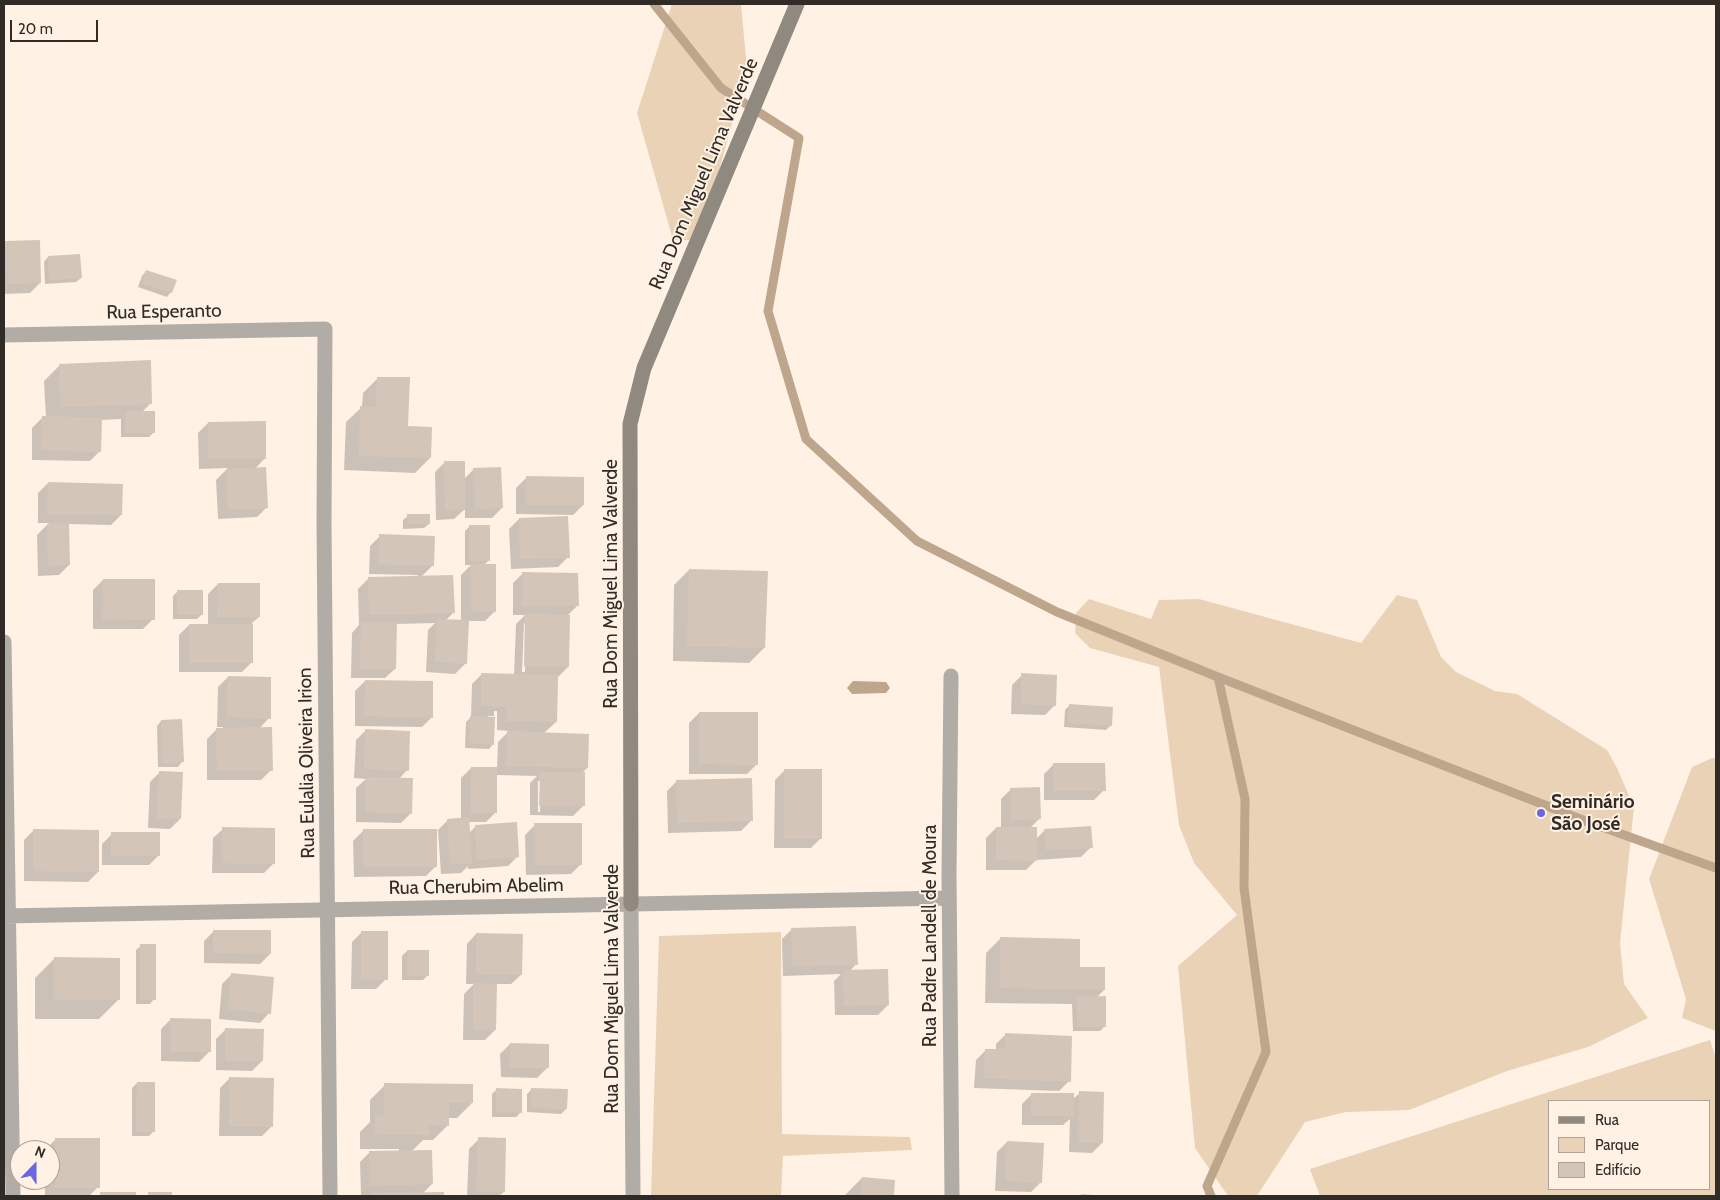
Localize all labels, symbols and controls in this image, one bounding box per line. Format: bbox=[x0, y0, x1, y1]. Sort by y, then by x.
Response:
scale bar bbox=[12, 10, 100, 42]
text: 20 m bbox=[18, 20, 53, 38]
street label: Rua Dom Miguel Lima Valverde bbox=[645, 55, 763, 293]
street label: Rua Esperanto bbox=[106, 300, 222, 324]
street label: Rua Dom Miguel Lima Valverde bbox=[600, 459, 622, 709]
street label: Rua Eulalia Oliveira Irion bbox=[294, 667, 320, 859]
place label: Seminário São José bbox=[1551, 791, 1634, 835]
marker: Seminário São José bbox=[1535, 807, 1547, 819]
street label: Rua Padre Landell de Moura bbox=[919, 825, 941, 1047]
street label: Rua Dom Miguel Lima Valverde bbox=[601, 864, 623, 1114]
street label: Rua Cherubim Abelim bbox=[388, 874, 564, 900]
legend bbox=[1548, 1100, 1710, 1190]
text: Rua bbox=[1595, 1111, 1619, 1129]
text: Parque bbox=[1595, 1136, 1639, 1154]
north arrow bbox=[10, 1140, 60, 1190]
text: N bbox=[32, 1142, 48, 1162]
text: Edifício bbox=[1595, 1161, 1641, 1179]

